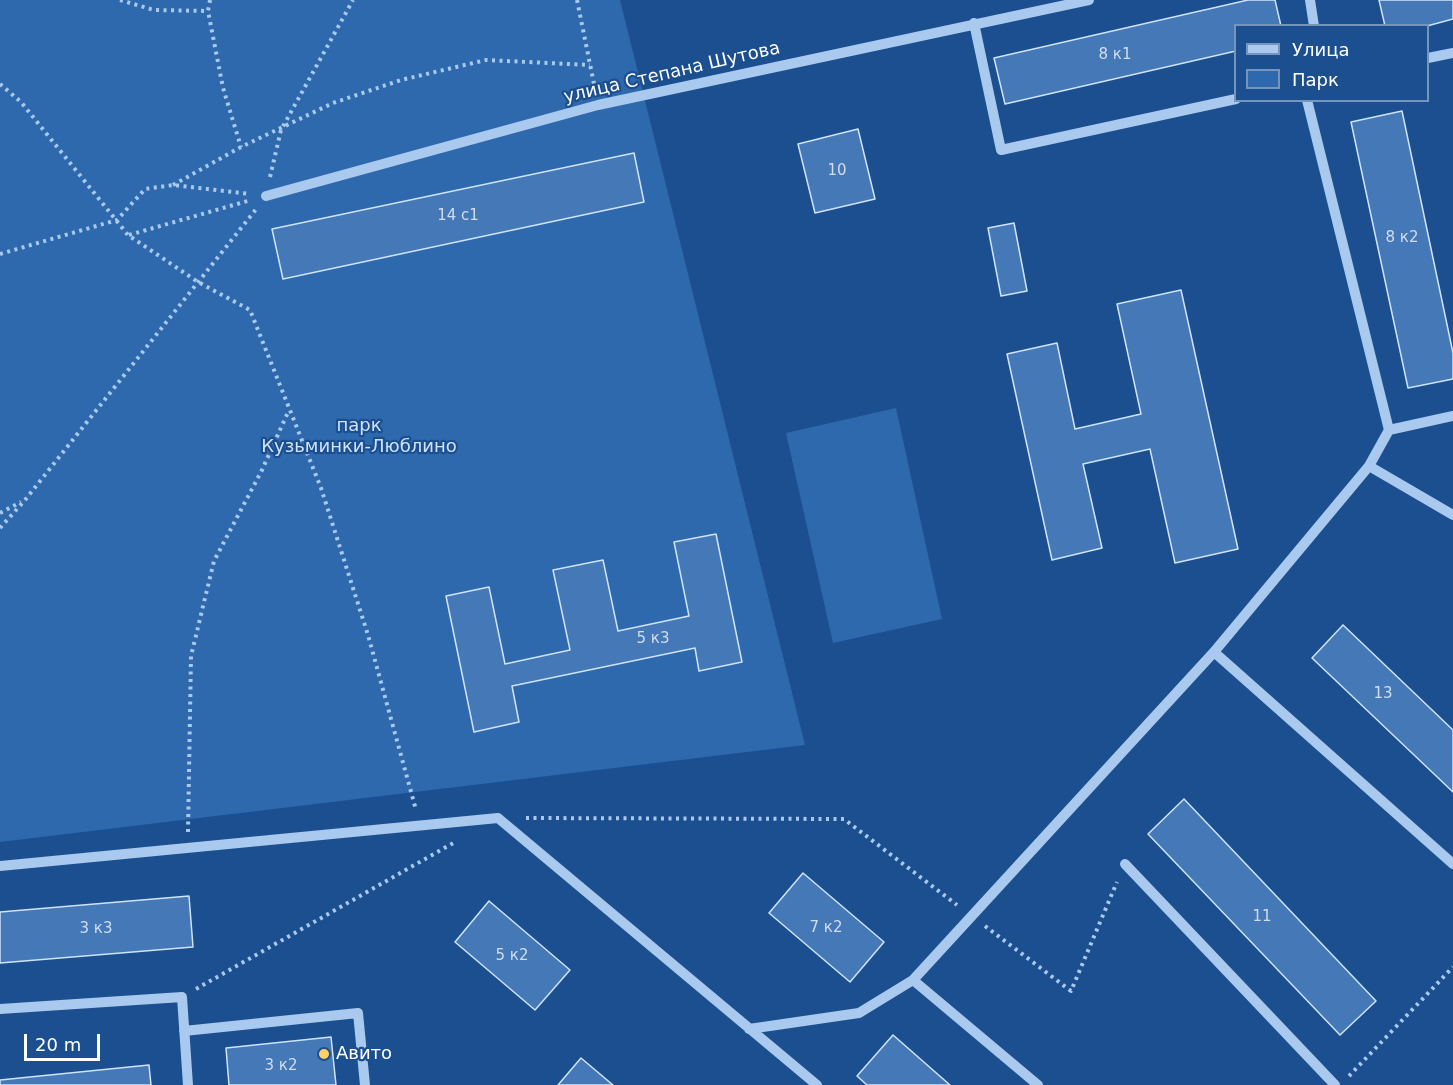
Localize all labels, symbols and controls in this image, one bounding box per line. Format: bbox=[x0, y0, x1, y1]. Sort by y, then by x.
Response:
legend bbox=[1234, 24, 1429, 102]
street label: улица Степана Шутова bbox=[562, 38, 782, 108]
text: Улица bbox=[1292, 39, 1349, 60]
house number: 8 к1 bbox=[1099, 46, 1131, 64]
text: Парк bbox=[1292, 69, 1339, 90]
house number: 10 bbox=[827, 162, 847, 180]
house number: 14 с1 bbox=[437, 207, 479, 225]
house number: 8 к2 bbox=[1386, 229, 1418, 247]
park label: парк Кузьминки-Люблино bbox=[261, 415, 457, 458]
house number: 5 к3 bbox=[637, 630, 669, 648]
house number: 13 bbox=[1373, 685, 1393, 703]
house number: 11 bbox=[1252, 908, 1272, 926]
house number: 7 к2 bbox=[810, 919, 842, 937]
house number: 3 к3 bbox=[80, 920, 112, 938]
house number: 5 к2 bbox=[496, 947, 528, 965]
scale bar bbox=[27, 1022, 104, 1060]
text: 20 m bbox=[35, 1034, 81, 1055]
place label: Авито bbox=[336, 1043, 392, 1065]
marker: Авито bbox=[317, 1047, 331, 1061]
house number: 3 к2 bbox=[265, 1057, 297, 1075]

